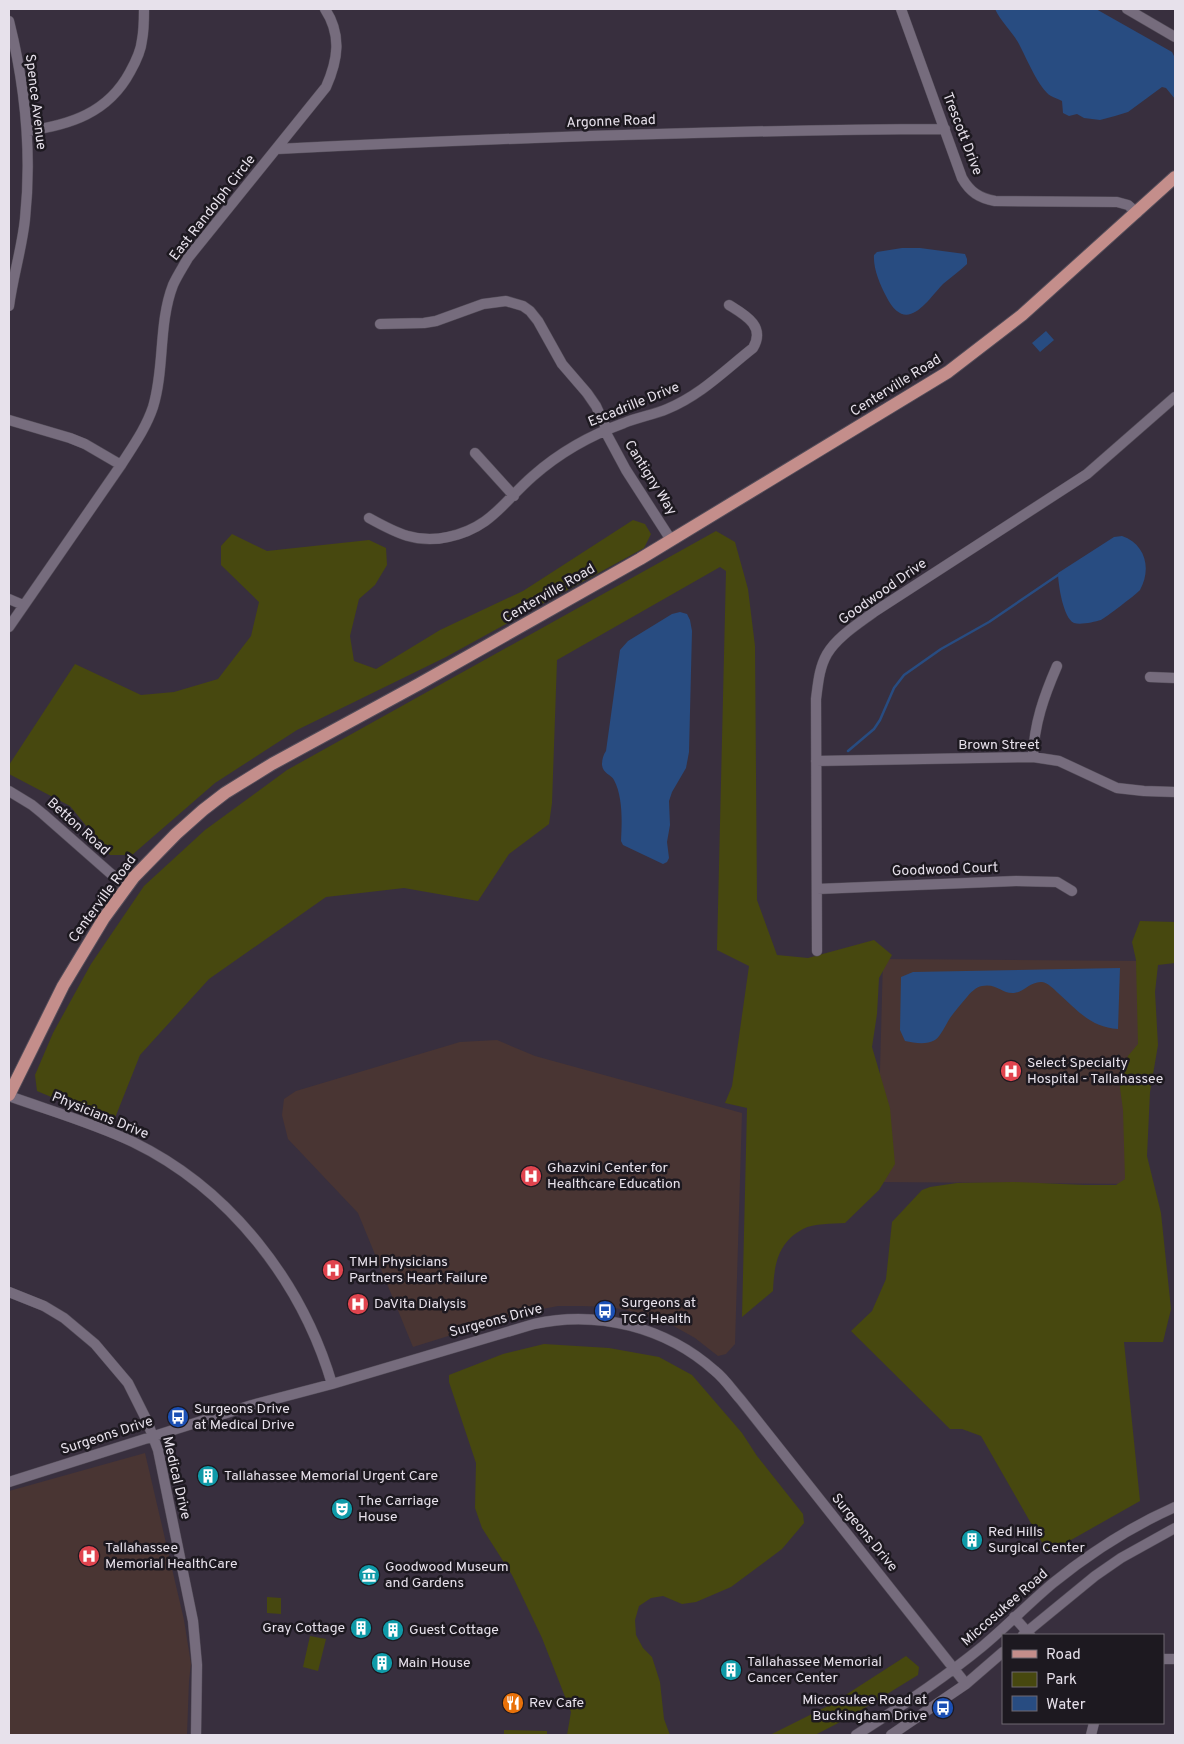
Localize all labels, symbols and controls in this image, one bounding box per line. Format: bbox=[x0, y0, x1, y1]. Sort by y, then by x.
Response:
street label: Spence Avenue bbox=[21, 53, 49, 151]
street label: Trescott Drive bbox=[938, 90, 986, 178]
street label: Argonne Road bbox=[566, 112, 656, 132]
street label: East Randolph Circle bbox=[166, 152, 260, 264]
street label: Centerville Road bbox=[847, 351, 945, 421]
street label: Escadrille Drive bbox=[586, 379, 682, 431]
street label: Cantigny Way bbox=[620, 437, 680, 519]
street label: Goodwood Drive bbox=[836, 555, 930, 629]
street label: Centerville Road bbox=[500, 561, 598, 627]
street label: Brown Street bbox=[958, 737, 1040, 754]
street label: Betton Road bbox=[43, 794, 113, 860]
street label: Centerville Road bbox=[66, 852, 140, 946]
street label: Goodwood Court bbox=[891, 860, 999, 880]
place label: Select Specialty Hospital - Tallahassee bbox=[1027, 1055, 1163, 1088]
hospital icon: Select Specialty Hospital - Tallahassee bbox=[999, 1059, 1023, 1083]
street label: Physicians Drive bbox=[49, 1089, 151, 1143]
place label: Ghazvini Center for Healthcare Education bbox=[547, 1160, 681, 1193]
hospital icon: Ghazvini Center for Healthcare Education bbox=[519, 1164, 543, 1188]
place label: TMH Physicians Partners Heart Failure bbox=[349, 1254, 487, 1287]
hospital icon: TMH Physicians Partners Heart Failure bbox=[321, 1258, 345, 1282]
hospital icon: DaVita Dialysis bbox=[346, 1292, 370, 1316]
place label: Surgeons at TCC Health bbox=[621, 1295, 696, 1328]
place label: DaVita Dialysis bbox=[374, 1296, 466, 1313]
bus stop icon: Surgeons at TCC Health bbox=[593, 1299, 617, 1323]
street label: Surgeons Drive bbox=[448, 1300, 544, 1342]
place label: Surgeons Drive at Medical Drive bbox=[194, 1401, 295, 1434]
bus stop icon: Surgeons Drive at Medical Drive bbox=[166, 1405, 190, 1429]
street label: Surgeons Drive bbox=[59, 1413, 155, 1459]
street label: Medical Drive bbox=[158, 1435, 194, 1521]
building icon: Tallahassee Memorial Urgent Care bbox=[196, 1464, 220, 1488]
place label: Tallahassee Memorial Urgent Care bbox=[224, 1468, 438, 1485]
street label: Surgeons Drive bbox=[827, 1490, 901, 1576]
place label: The Carriage House bbox=[358, 1493, 439, 1526]
theatre icon: The Carriage House bbox=[330, 1497, 354, 1521]
place label: Red Hills Surgical Center bbox=[988, 1524, 1085, 1557]
building icon: Red Hills Surgical Center bbox=[960, 1528, 984, 1552]
place label: Tallahassee Memorial HealthCare bbox=[105, 1540, 237, 1573]
hospital icon: Tallahassee Memorial HealthCare bbox=[77, 1544, 101, 1568]
place label: Goodwood Museum and Gardens bbox=[385, 1559, 509, 1592]
museum icon: Goodwood Museum and Gardens bbox=[357, 1563, 381, 1587]
street label: Miccosukee Road bbox=[958, 1566, 1052, 1650]
building icon: Gray Cottage bbox=[349, 1616, 373, 1640]
building icon: Guest Cottage bbox=[381, 1618, 405, 1642]
place label: Gray Cottage bbox=[262, 1620, 345, 1637]
place label: Guest Cottage bbox=[409, 1622, 499, 1639]
legend bbox=[1002, 1634, 1164, 1724]
text: Road bbox=[1046, 1646, 1081, 1665]
building icon: Main House bbox=[370, 1651, 394, 1675]
place label: Tallahassee Memorial Cancer Center bbox=[747, 1654, 882, 1687]
place label: Main House bbox=[398, 1655, 470, 1672]
building icon: Tallahassee Memorial Cancer Center bbox=[719, 1658, 743, 1682]
text: Park bbox=[1046, 1671, 1077, 1690]
restaurant icon: Rev Cafe bbox=[501, 1691, 525, 1715]
place label: Miccosukee Road at Buckingham Drive bbox=[802, 1692, 927, 1725]
place label: Rev Cafe bbox=[529, 1695, 584, 1712]
bus stop icon: Miccosukee Road at Buckingham Drive bbox=[931, 1696, 955, 1720]
text: Water bbox=[1046, 1696, 1086, 1715]

